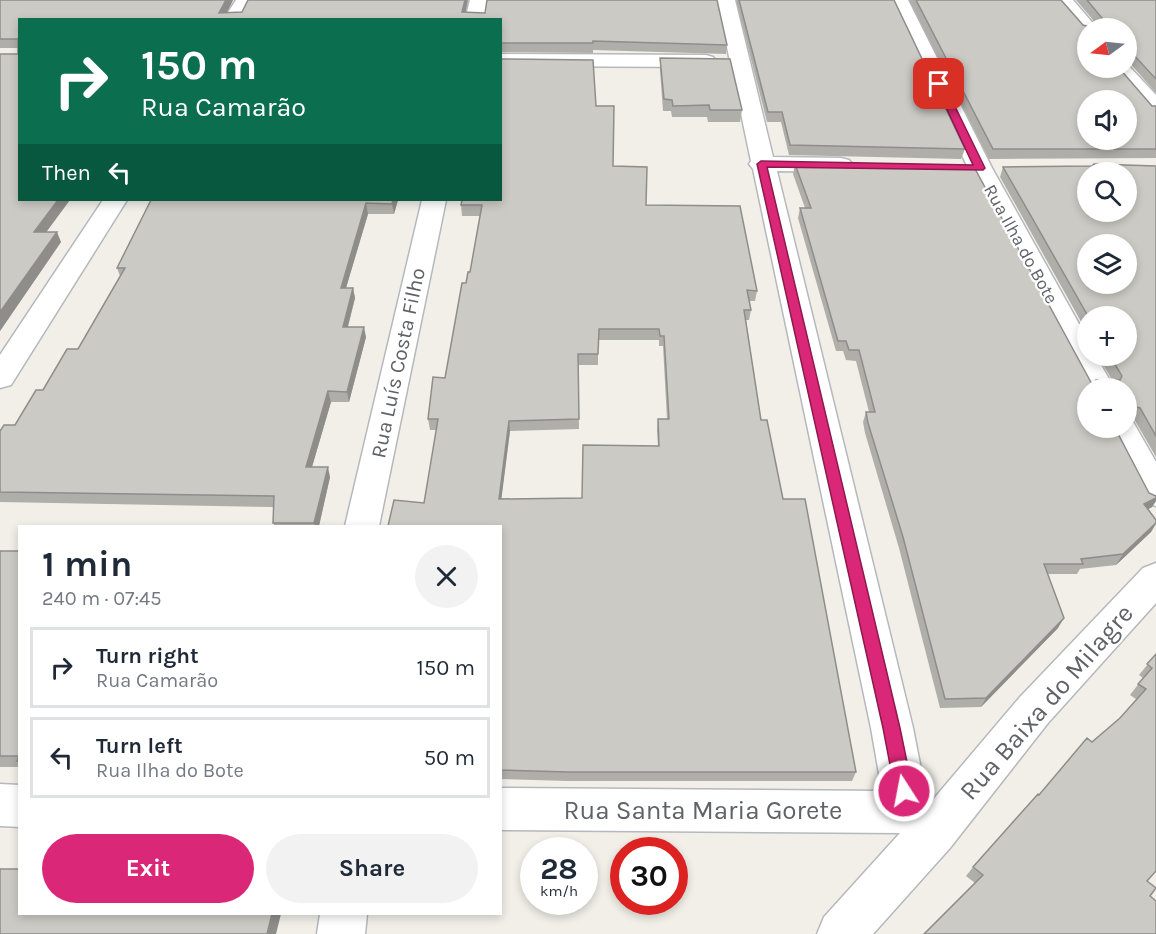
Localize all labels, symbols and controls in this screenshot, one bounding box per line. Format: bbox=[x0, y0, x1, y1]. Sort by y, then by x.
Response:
north arrow bbox=[1077, 18, 1137, 78]
map controls bbox=[1077, 18, 1137, 438]
text: 150 m bbox=[141, 40, 257, 90]
icon: right bbox=[42, 42, 120, 120]
pin bbox=[913, 58, 964, 109]
icon: arrive bbox=[922, 67, 955, 100]
button: sound bbox=[1077, 90, 1137, 150]
text: Rua Camarão bbox=[141, 91, 306, 123]
icon: left bbox=[103, 156, 136, 189]
text: Then bbox=[42, 160, 91, 186]
button: search bbox=[1077, 162, 1137, 222]
street label: Rua Ilha do Bote bbox=[979, 180, 1063, 308]
button: layers bbox=[1077, 234, 1137, 294]
street label: Rua Luís Costa Filho bbox=[366, 266, 430, 460]
button: + bbox=[1077, 306, 1137, 366]
button: − bbox=[1077, 378, 1137, 438]
text: 1 min bbox=[42, 543, 132, 585]
button: close bbox=[415, 545, 478, 608]
text: 240 m · 07:45 bbox=[42, 587, 162, 610]
street label: Rua Baixa do Milagre bbox=[953, 598, 1140, 806]
text: Turn right bbox=[96, 643, 199, 669]
icon: right bbox=[45, 651, 78, 684]
text: 150 m bbox=[416, 655, 475, 681]
text: Rua Camarão bbox=[96, 669, 218, 692]
text: Turn left bbox=[96, 733, 183, 759]
icon: left bbox=[45, 741, 78, 774]
text: 50 m bbox=[424, 745, 475, 771]
text: Rua Ilha do Bote bbox=[96, 759, 244, 782]
position arrow bbox=[872, 759, 936, 823]
street label: Rua Santa Maria Gorete bbox=[564, 795, 842, 826]
button: Exit bbox=[42, 834, 254, 903]
button: Share bbox=[266, 834, 478, 903]
speed limit sign: 30 bbox=[610, 837, 688, 915]
text: 28 bbox=[540, 851, 578, 887]
text: km/h bbox=[540, 882, 578, 900]

